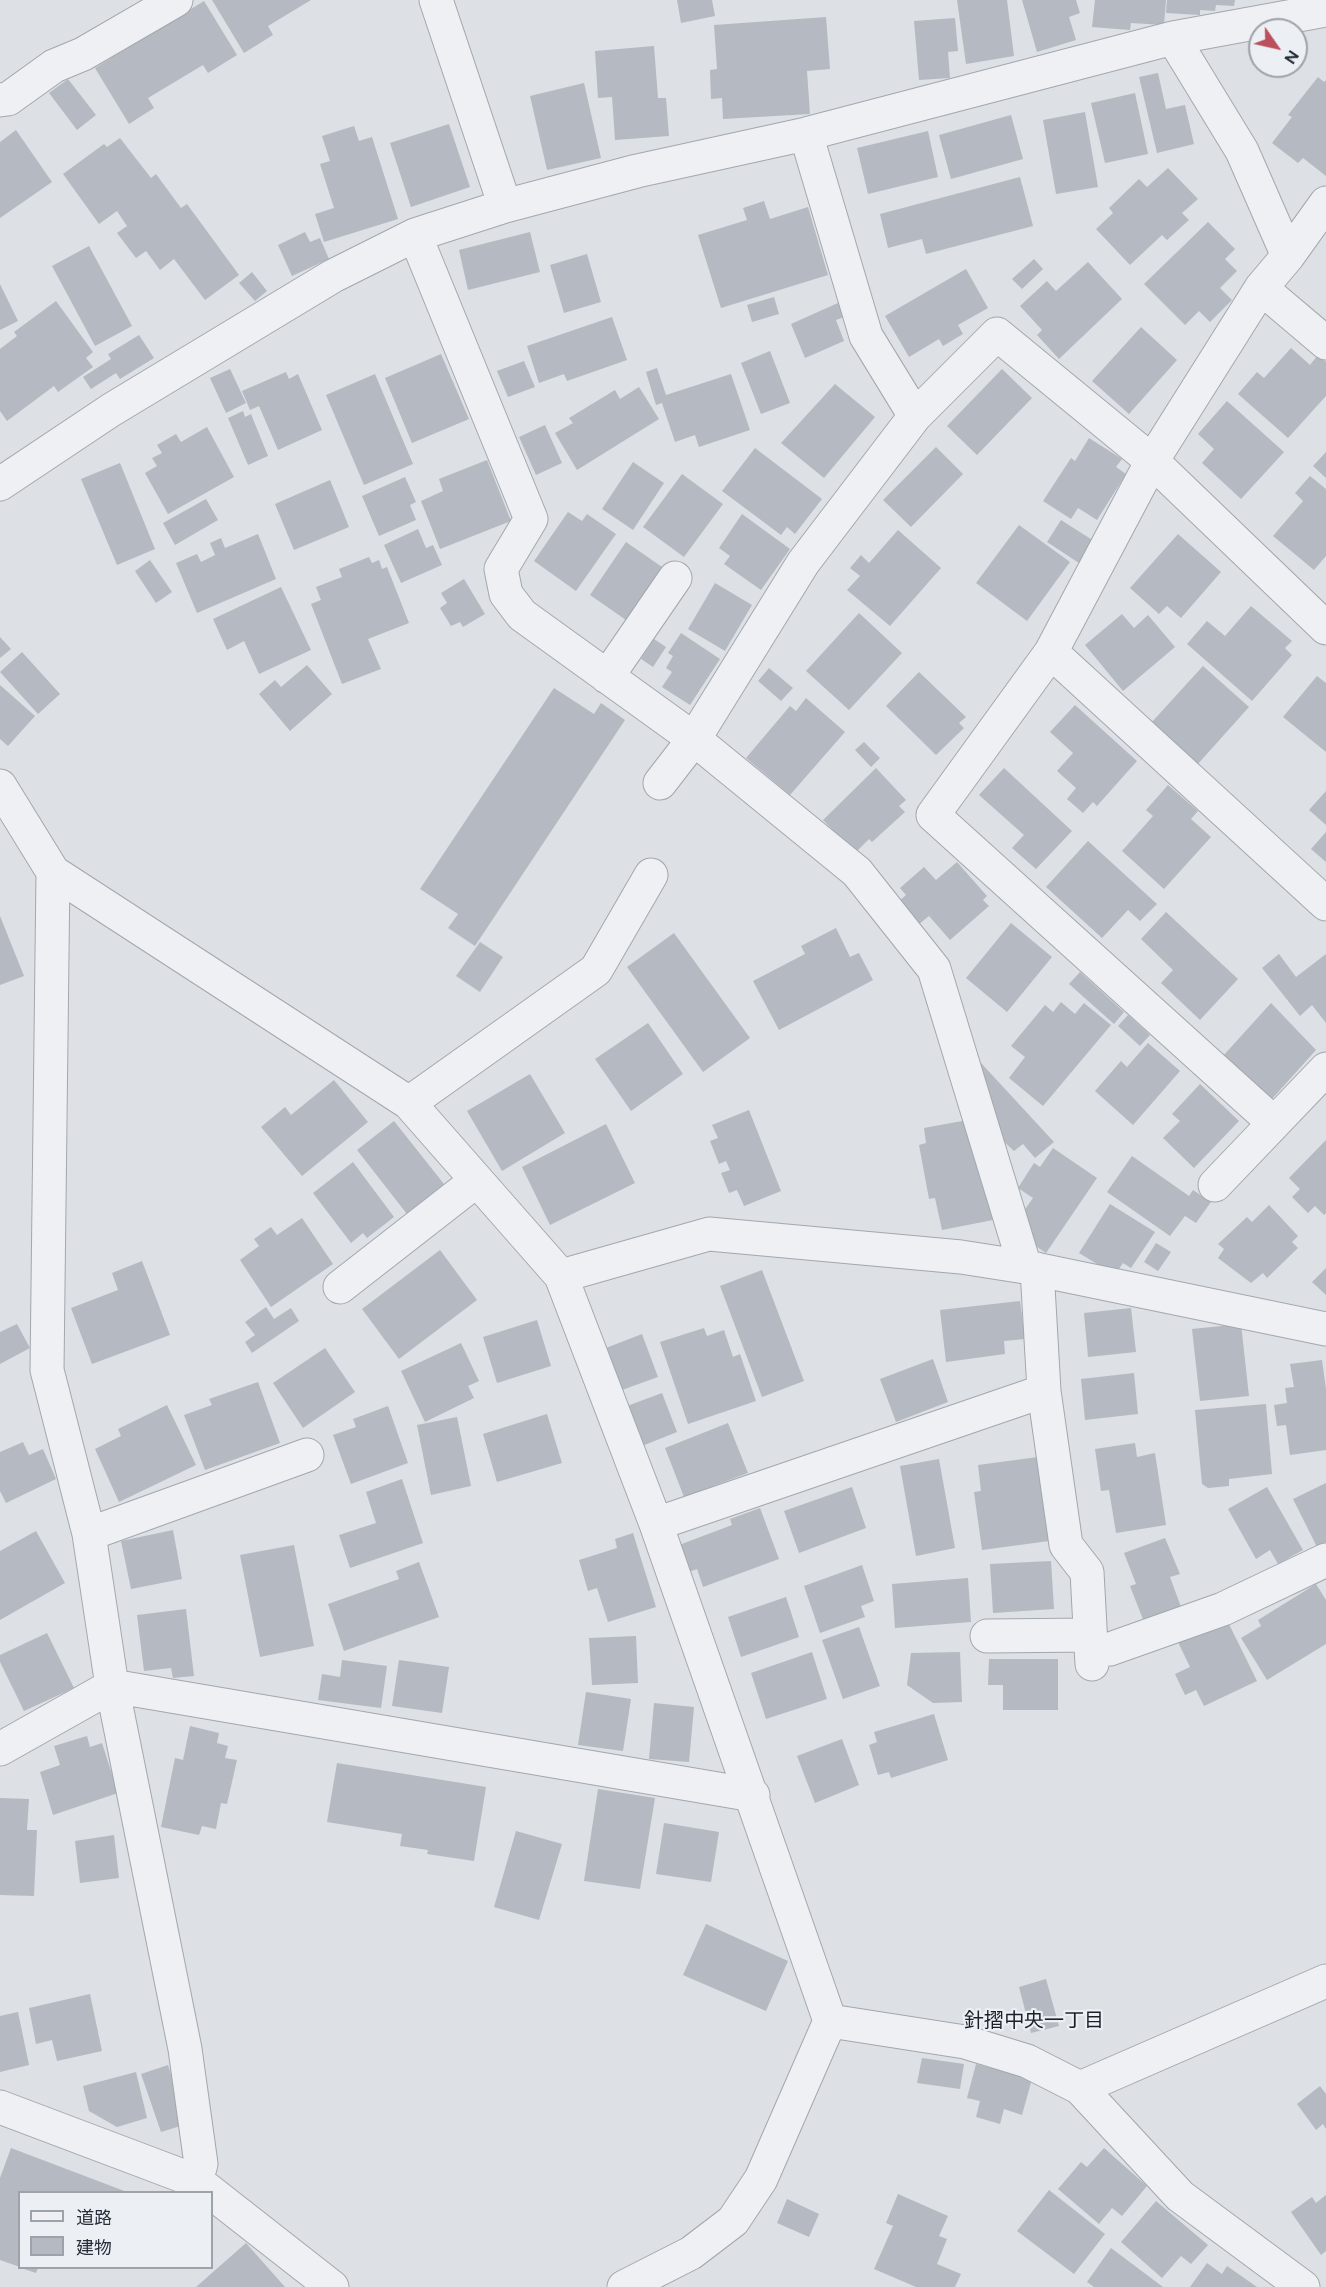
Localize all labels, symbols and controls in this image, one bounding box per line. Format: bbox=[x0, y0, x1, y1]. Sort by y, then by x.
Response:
north arrow bbox=[1248, 18, 1308, 78]
text: N bbox=[1280, 47, 1303, 68]
district label: 針摺中央一丁目 bbox=[964, 2009, 1104, 2033]
legend bbox=[18, 2191, 213, 2269]
text: 道路 bbox=[76, 2207, 112, 2229]
text: 建物 bbox=[76, 2237, 112, 2259]

